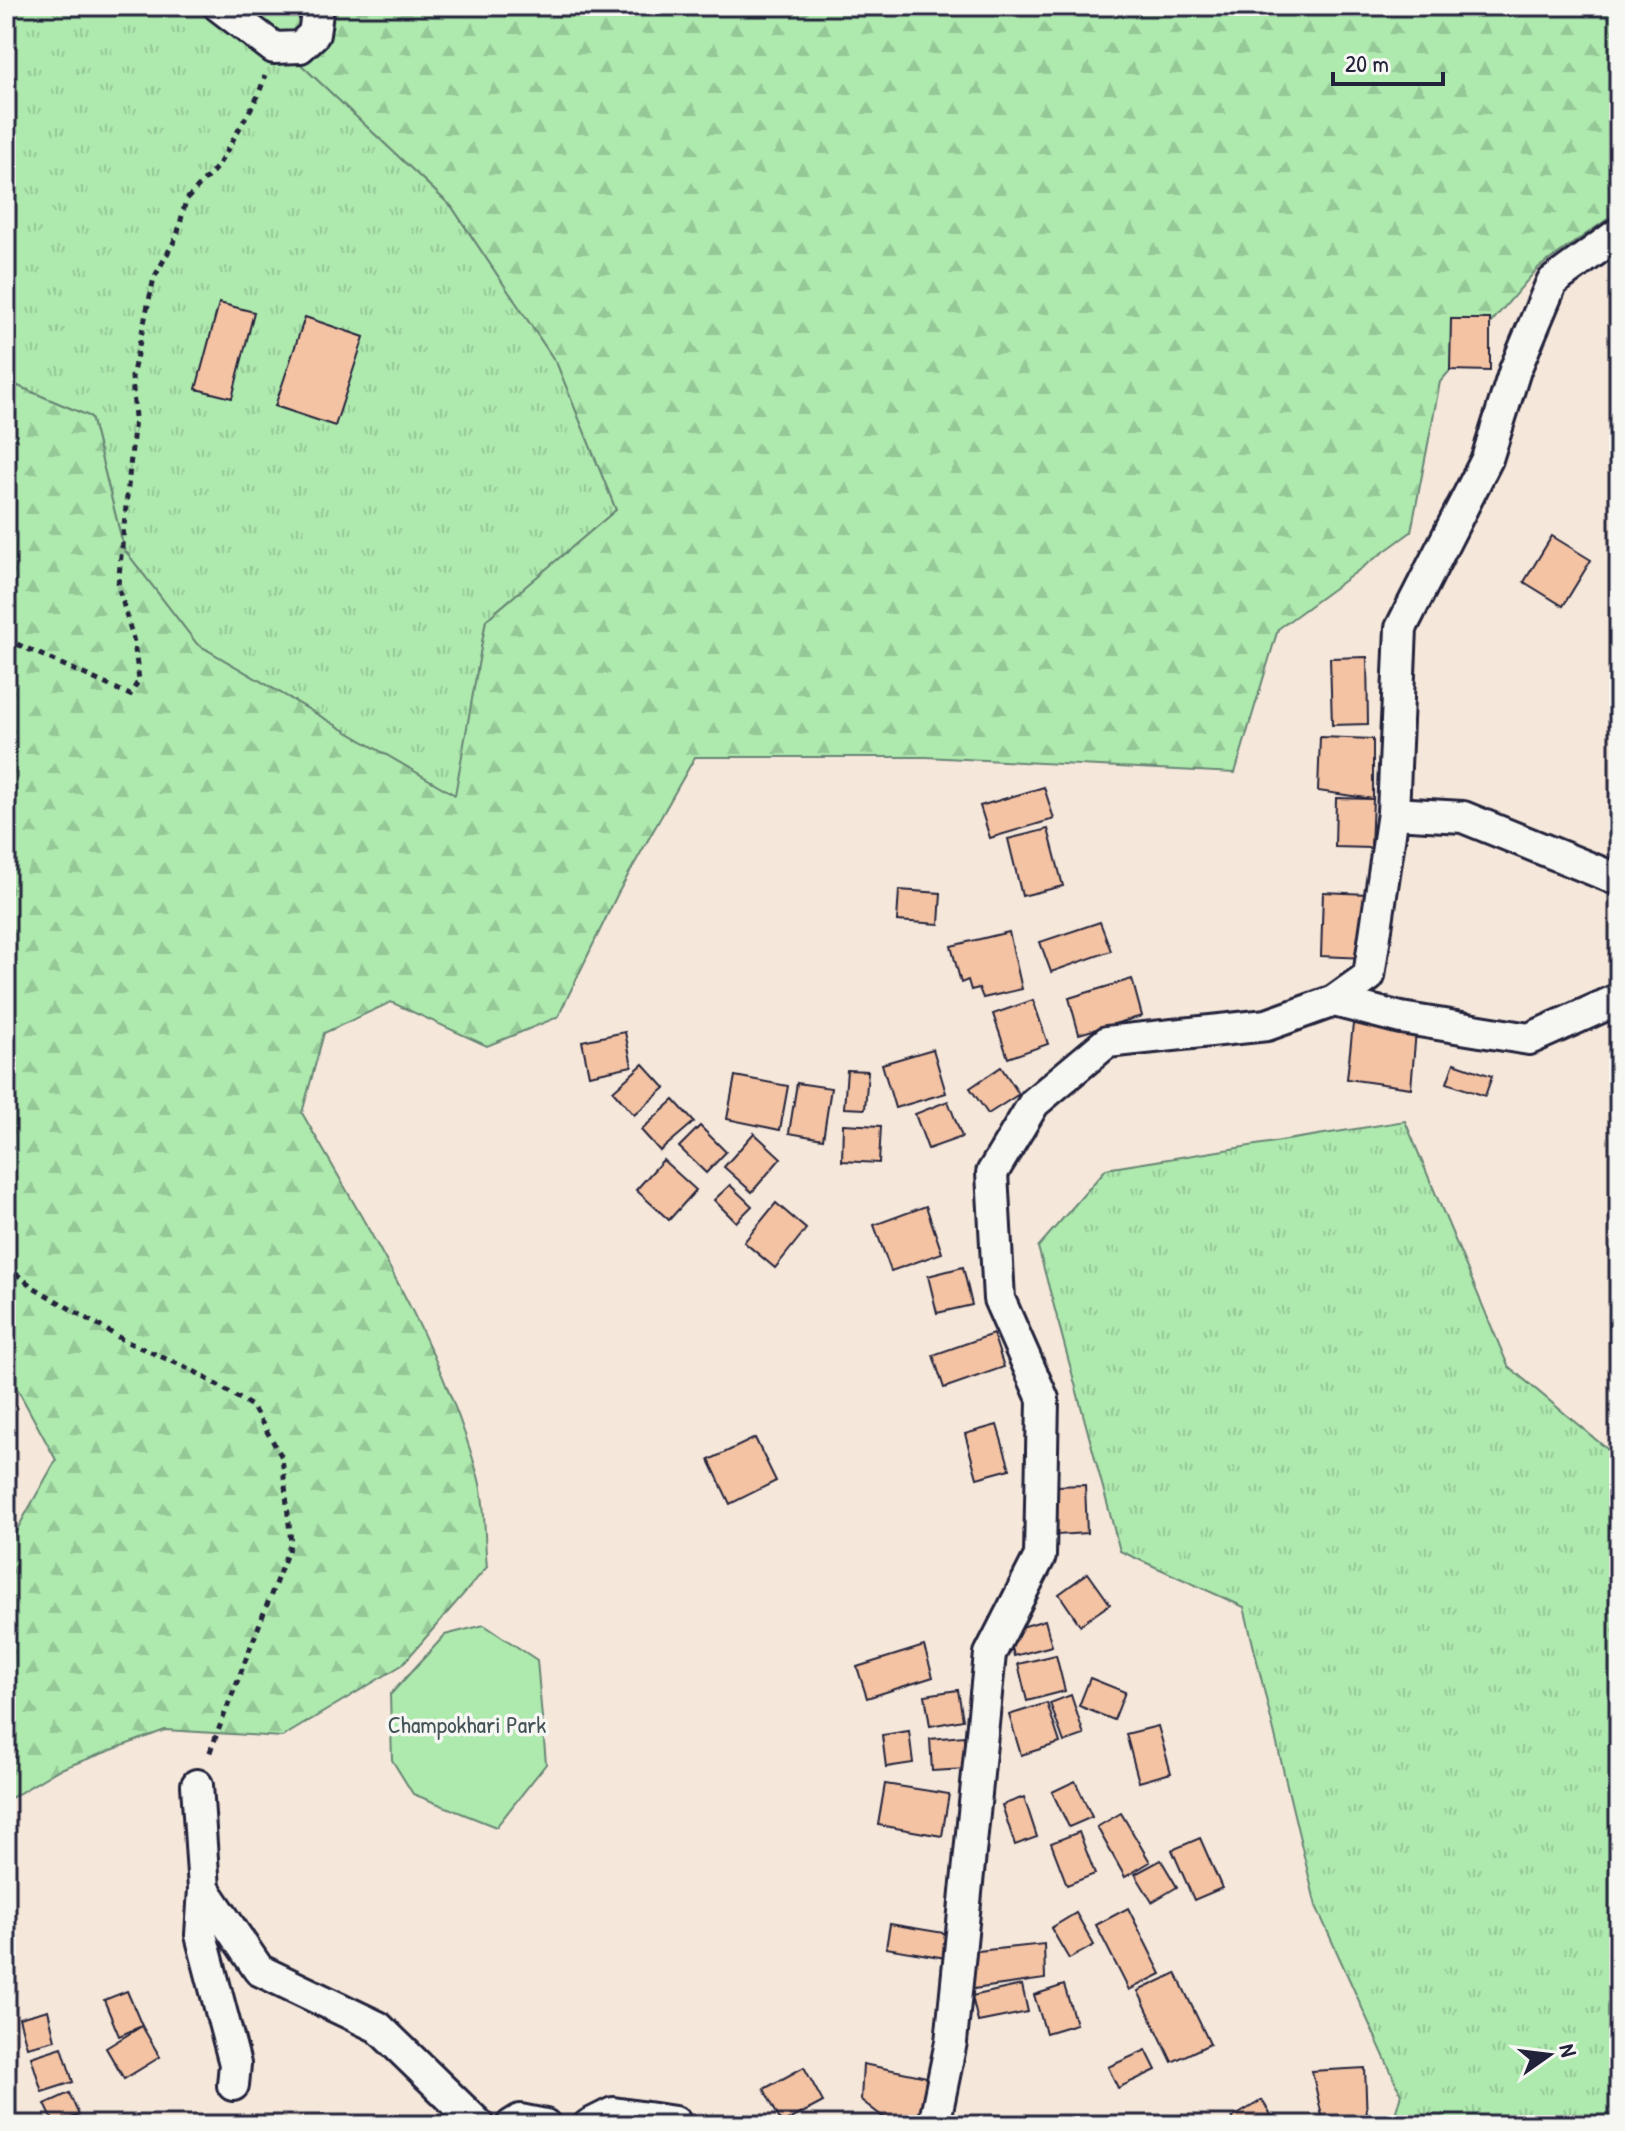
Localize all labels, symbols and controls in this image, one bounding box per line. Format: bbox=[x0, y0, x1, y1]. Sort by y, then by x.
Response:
scale bar bbox=[1333, 36, 1443, 86]
text: 20 m bbox=[1345, 47, 1389, 79]
park label: Champokhari Park bbox=[388, 1708, 546, 1740]
north arrow bbox=[1509, 2015, 1589, 2095]
text: N bbox=[1552, 2041, 1584, 2060]

